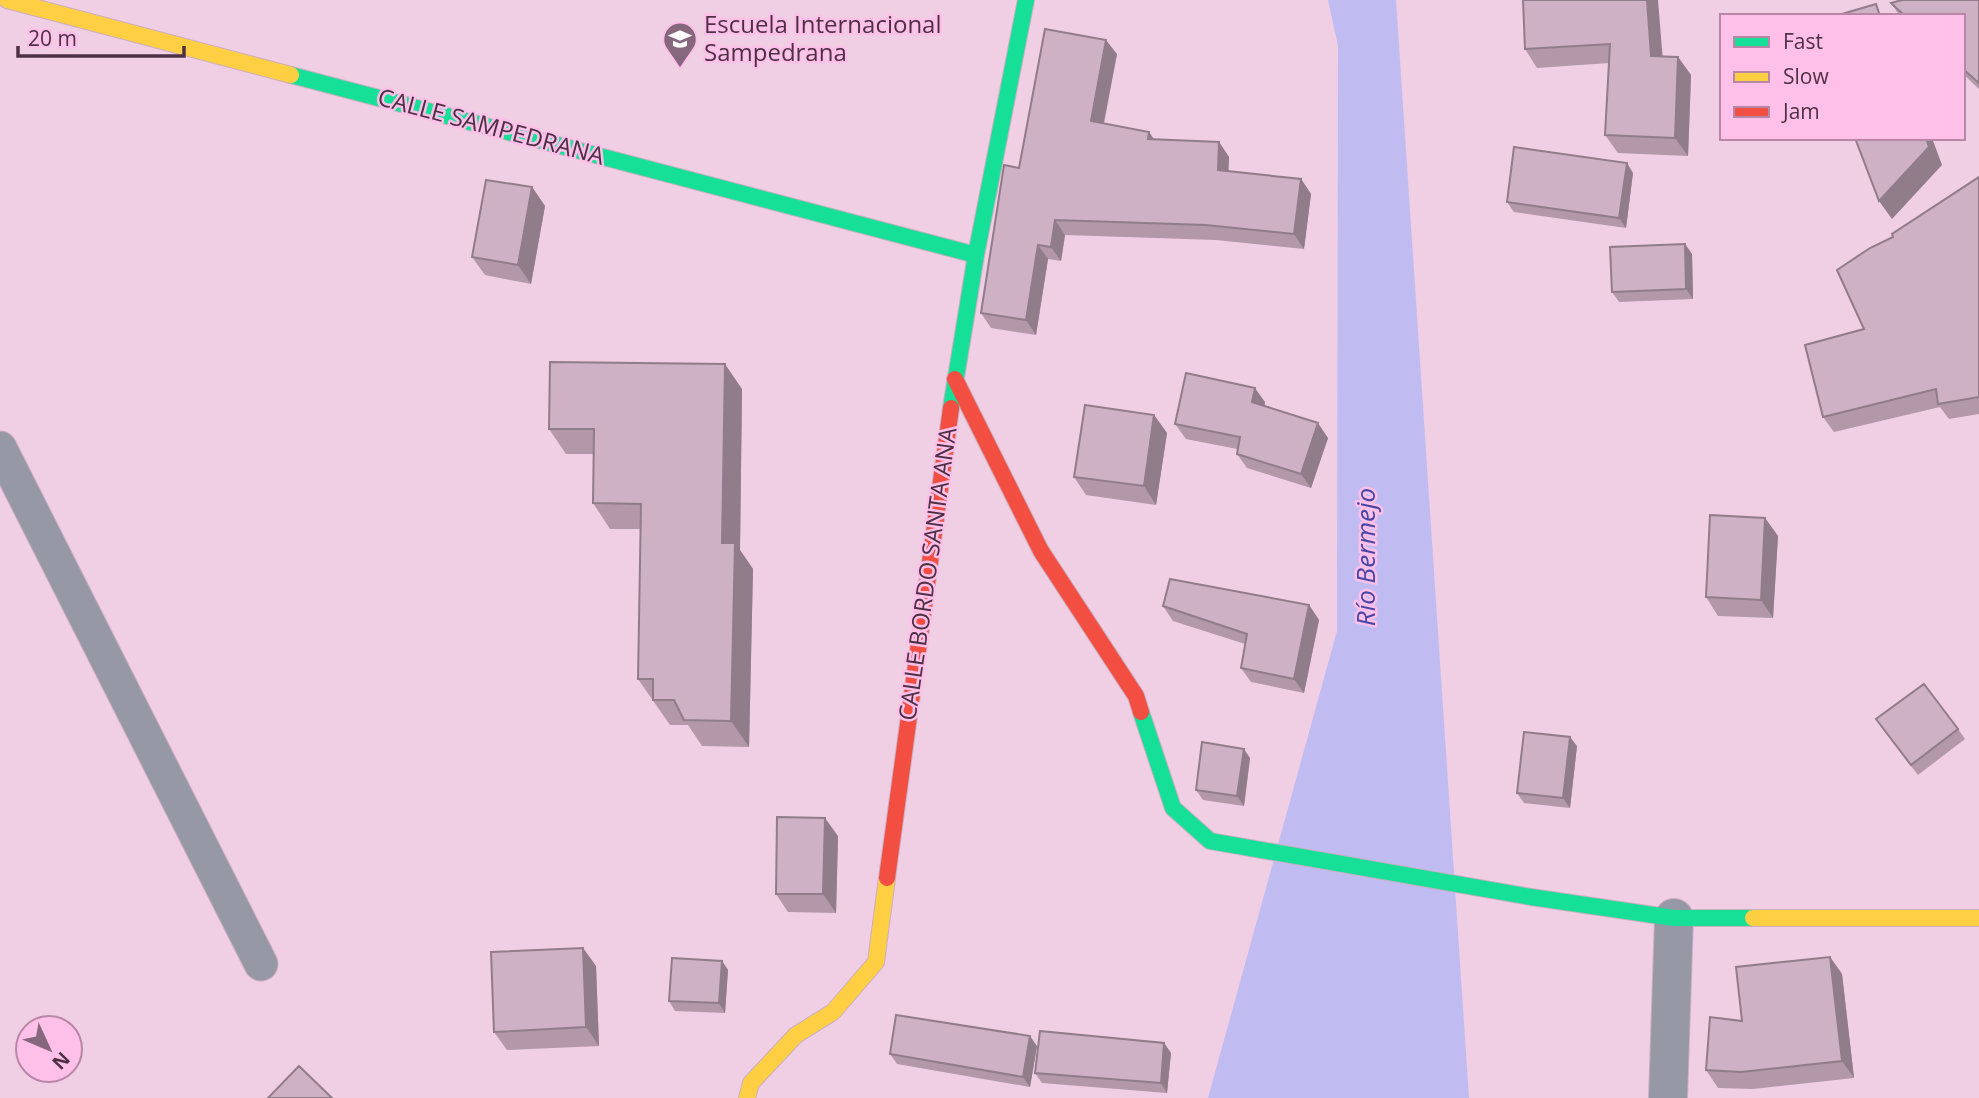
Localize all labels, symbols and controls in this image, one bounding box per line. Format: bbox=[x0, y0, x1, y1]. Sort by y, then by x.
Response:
place label: Escuela Internacional Sampedrana bbox=[704, 7, 942, 68]
scale bar bbox=[18, 14, 184, 58]
legend bbox=[1720, 14, 1965, 140]
school or university icon: Escuela Internacional Sampedrana bbox=[661, 20, 699, 69]
text: 20 m bbox=[28, 24, 77, 52]
text: Fast bbox=[1783, 27, 1823, 55]
text: Slow bbox=[1783, 62, 1829, 90]
street label: CALLE SAMPEDRANA bbox=[374, 79, 609, 172]
text: Jam bbox=[1781, 97, 1820, 125]
street label: CALLE BORDO SANTA ANA bbox=[890, 424, 964, 722]
water label: Río Bermejo bbox=[1347, 488, 1383, 626]
north arrow bbox=[14, 1014, 84, 1084]
text: N bbox=[47, 1046, 76, 1075]

